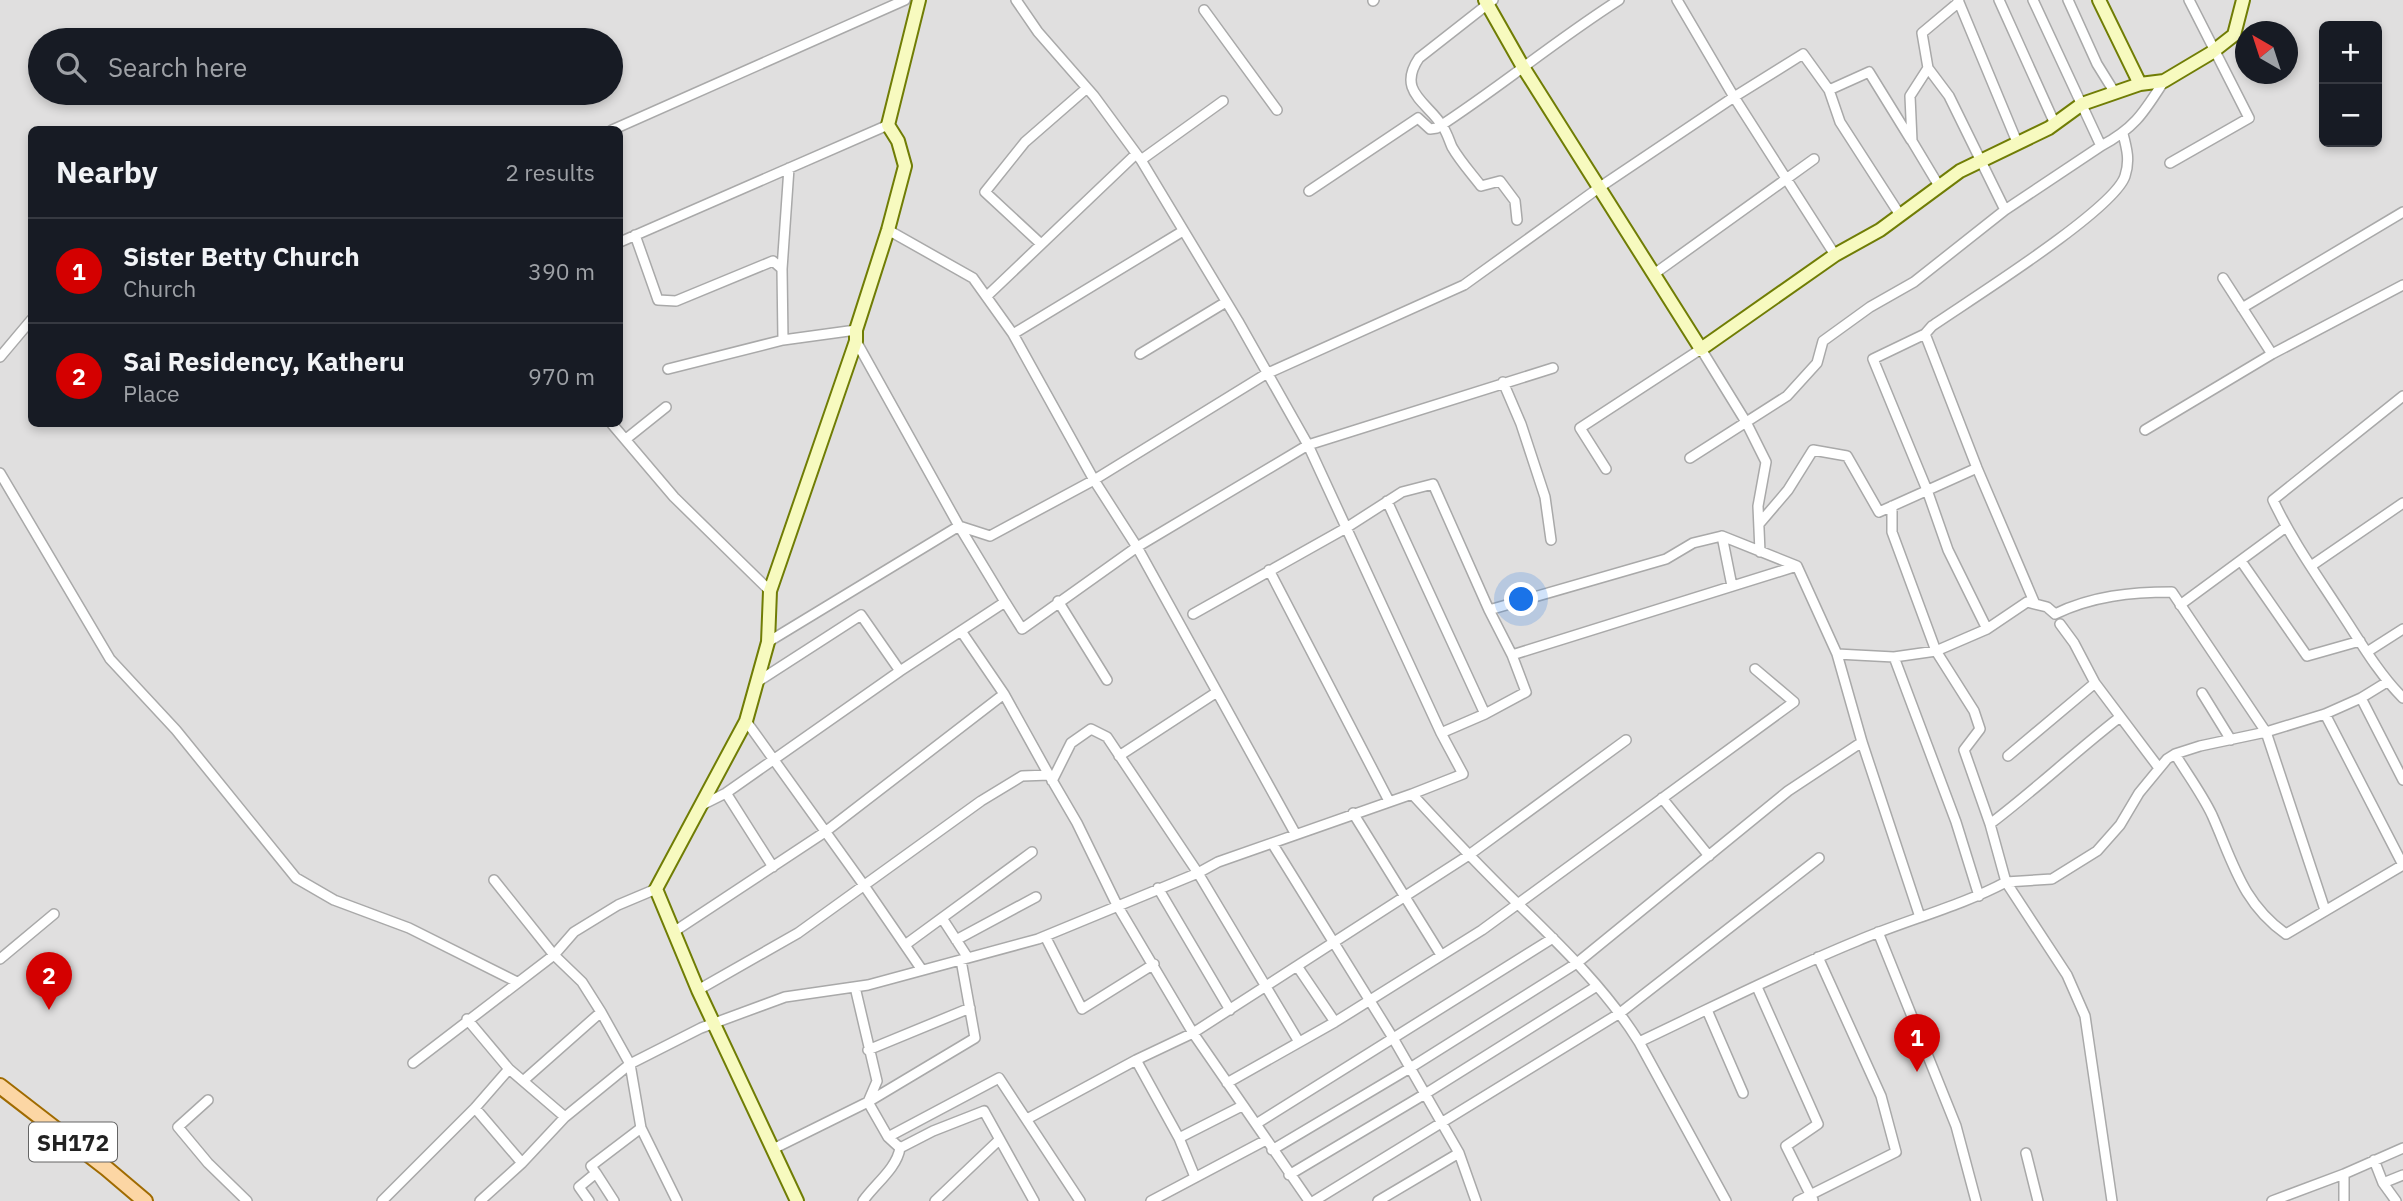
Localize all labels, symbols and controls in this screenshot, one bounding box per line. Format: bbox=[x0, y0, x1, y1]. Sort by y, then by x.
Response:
north arrow bbox=[2235, 21, 2298, 84]
map controls bbox=[2319, 21, 2382, 147]
button: + bbox=[2319, 21, 2382, 84]
search box bbox=[28, 28, 623, 105]
icon: search bbox=[52, 48, 90, 86]
text: Search here bbox=[108, 50, 247, 84]
button: − bbox=[2319, 84, 2382, 147]
text: Nearby bbox=[56, 152, 158, 191]
text: 2 results bbox=[505, 157, 595, 187]
text: Sister Betty Church bbox=[123, 239, 360, 273]
text: 1 bbox=[72, 256, 86, 286]
text: 390 m bbox=[528, 256, 595, 286]
text: Church bbox=[123, 273, 196, 303]
text: Sai Residency, Katheru bbox=[123, 344, 405, 378]
text: 2 bbox=[72, 361, 86, 391]
text: 970 m bbox=[528, 361, 595, 391]
text: Place bbox=[123, 378, 180, 408]
your location bbox=[1504, 582, 1538, 616]
pin: 2 bbox=[26, 952, 72, 1010]
pin: 1 bbox=[1894, 1014, 1940, 1072]
road number: SH172 bbox=[29, 1122, 117, 1162]

